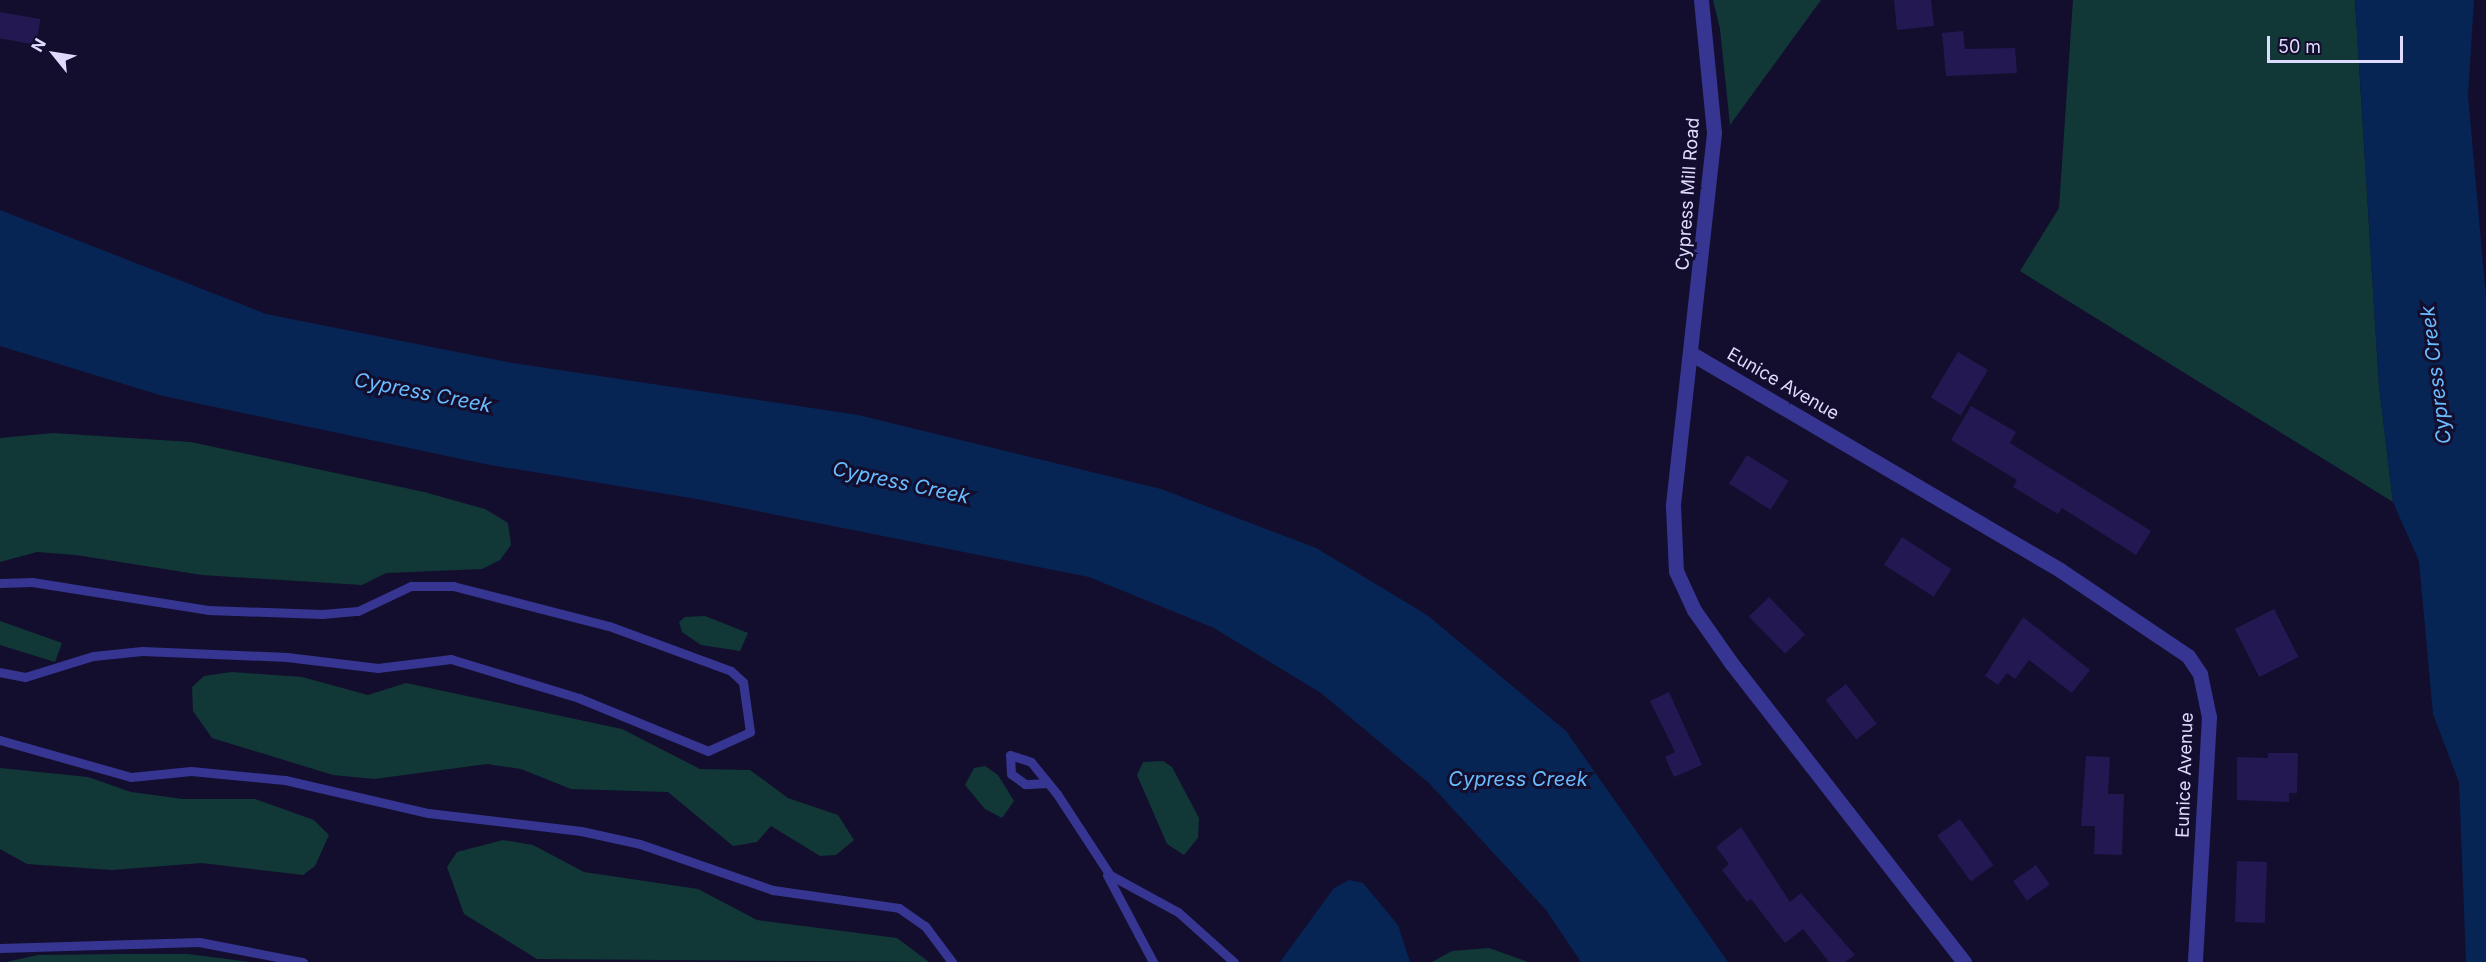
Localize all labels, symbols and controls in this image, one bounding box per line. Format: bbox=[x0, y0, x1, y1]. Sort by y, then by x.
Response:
north arrow bbox=[24, 24, 84, 84]
scale bar bbox=[2270, 24, 2406, 62]
text: N bbox=[27, 35, 50, 55]
text: 50 m bbox=[2278, 36, 2321, 57]
street label: Cypress Mill Road bbox=[1672, 117, 1704, 271]
water label: Cypress Creek bbox=[2416, 304, 2456, 446]
street label: Eunice Avenue bbox=[1723, 343, 1843, 425]
water label: Cypress Creek bbox=[352, 368, 494, 418]
water label: Cypress Creek bbox=[830, 457, 972, 509]
street label: Eunice Avenue bbox=[2172, 712, 2198, 838]
water label: Cypress Creek bbox=[1448, 767, 1588, 791]

